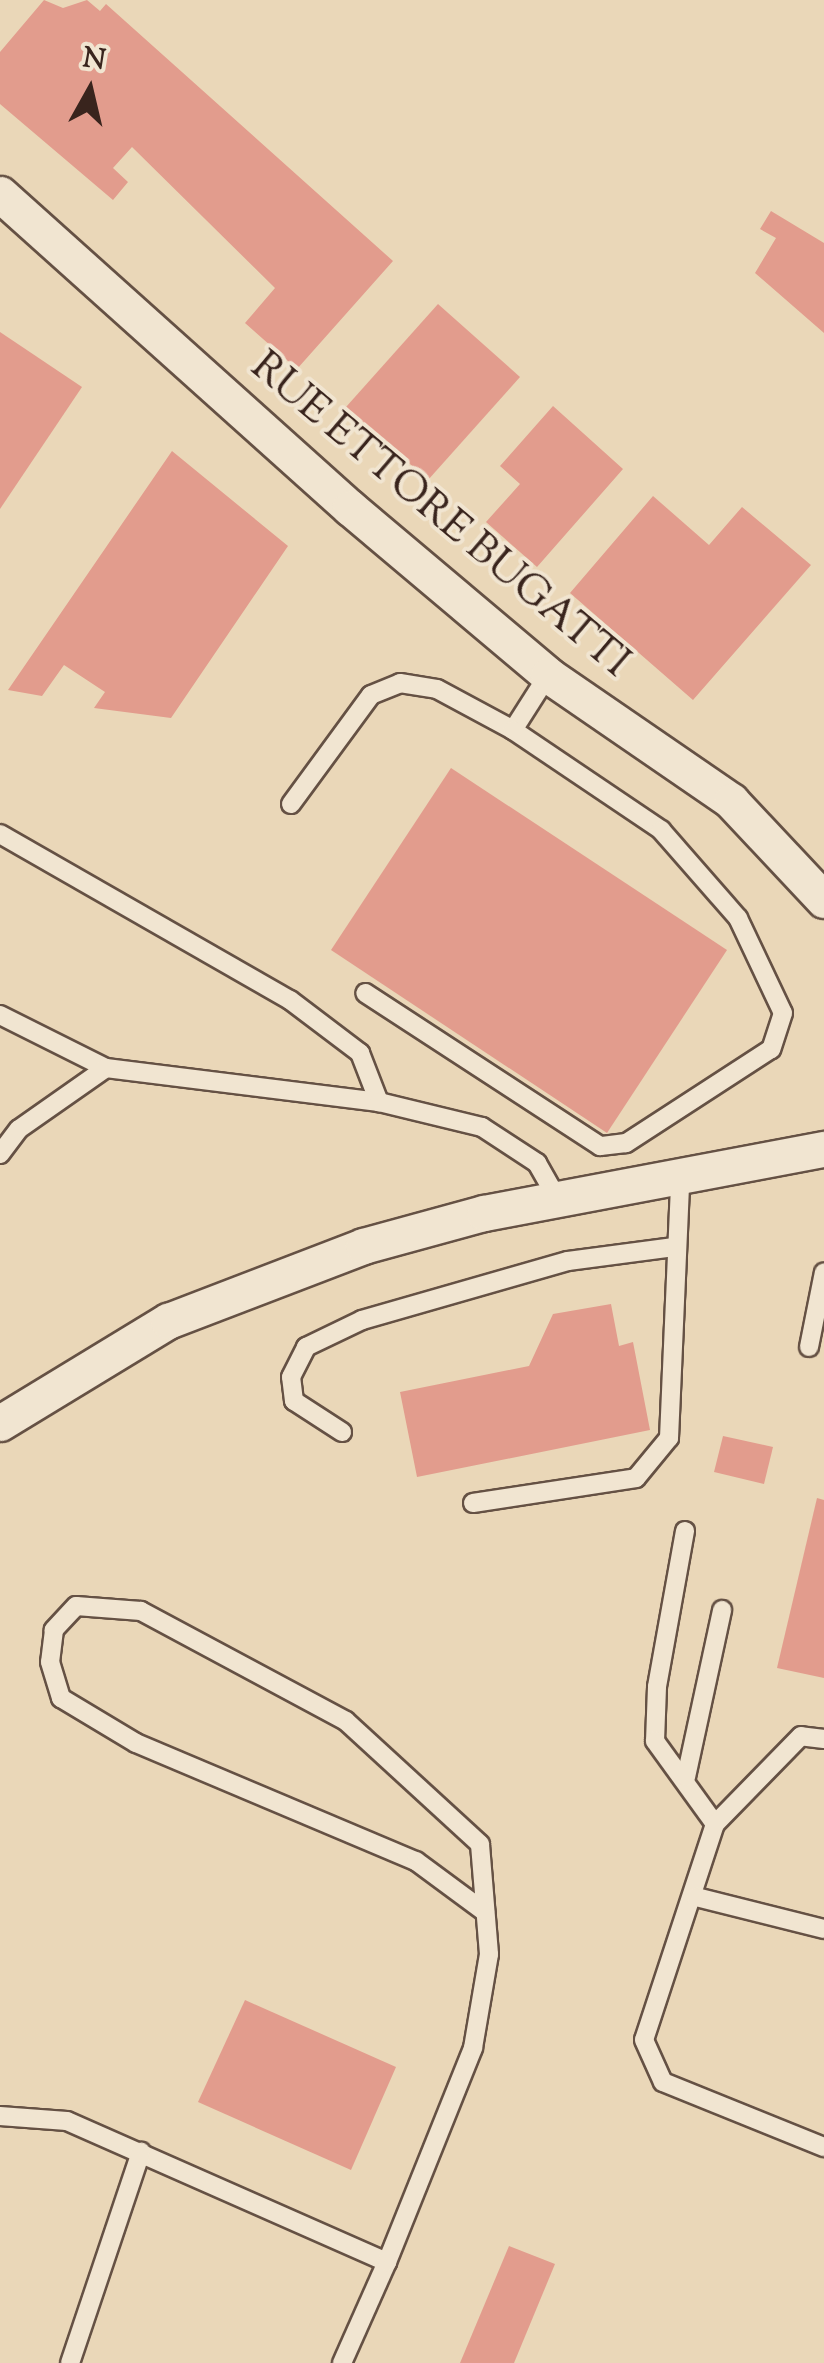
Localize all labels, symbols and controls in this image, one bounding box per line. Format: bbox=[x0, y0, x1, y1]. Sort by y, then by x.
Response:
text: N bbox=[80, 39, 108, 82]
north arrow bbox=[40, 40, 140, 140]
street label: RUE ETTORE BUGATTI bbox=[239, 343, 639, 689]

